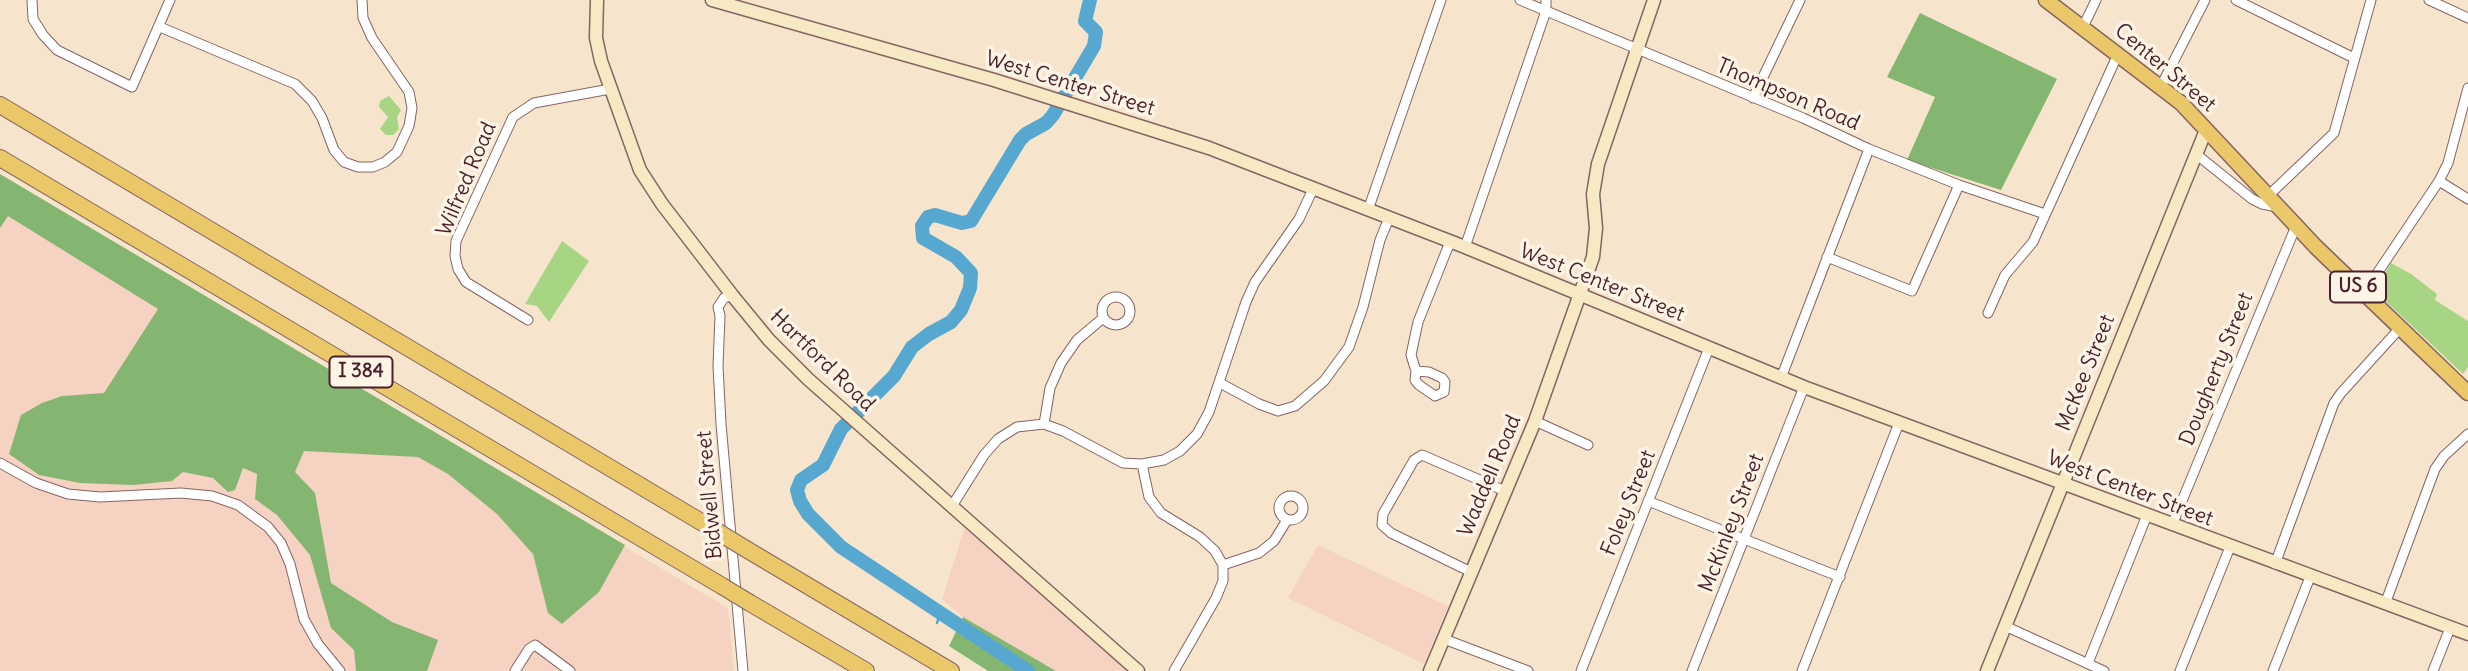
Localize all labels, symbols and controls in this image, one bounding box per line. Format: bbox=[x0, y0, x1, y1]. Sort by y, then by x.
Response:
street label: Center Street bbox=[2109, 18, 2221, 118]
street label: West Center Street bbox=[982, 46, 1158, 122]
street label: Thompson Road bbox=[1713, 54, 1863, 136]
street label: Wilfred Road bbox=[432, 118, 502, 240]
street label: West Center Street bbox=[1516, 238, 1688, 328]
road number: US 6 bbox=[2330, 272, 2386, 302]
street label: Dougherty Street bbox=[2175, 289, 2259, 449]
street label: Hartford Road bbox=[764, 305, 880, 417]
street label: McKee Street bbox=[2051, 311, 2121, 435]
road number: I 384 bbox=[330, 356, 392, 388]
street label: Waddell Road bbox=[1453, 411, 1527, 541]
street label: Bidwell Street bbox=[692, 430, 728, 560]
street label: Foley Street bbox=[1596, 446, 1662, 560]
street label: West Center Street bbox=[2044, 446, 2216, 532]
street label: McKinley Street bbox=[1694, 450, 1770, 596]

